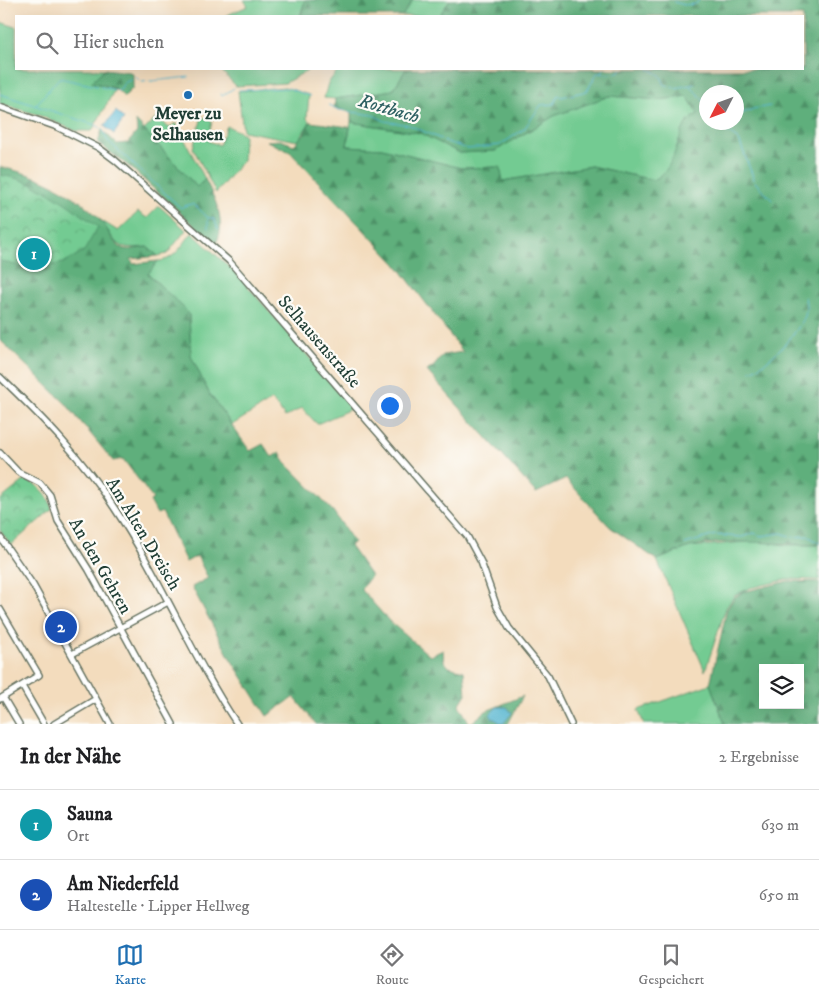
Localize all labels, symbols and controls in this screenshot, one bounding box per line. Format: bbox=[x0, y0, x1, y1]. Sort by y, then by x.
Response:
search box bbox=[15, 15, 804, 70]
icon: search bbox=[33, 29, 61, 57]
text: Hier suchen bbox=[73, 31, 164, 54]
north arrow bbox=[699, 85, 744, 130]
marker: Meyer zu Selhausen bbox=[182, 89, 194, 101]
water label: Rottbach bbox=[355, 89, 422, 129]
place label: Meyer zu Selhausen bbox=[153, 103, 224, 146]
pin: 1 bbox=[18, 235, 50, 273]
street label: Selhausenstraße bbox=[273, 291, 365, 393]
your location bbox=[377, 393, 403, 419]
street label: Am Alten Dreisch bbox=[101, 474, 186, 595]
street label: An den Gehren bbox=[64, 514, 137, 619]
pin: 2 bbox=[45, 608, 77, 646]
map controls bbox=[759, 664, 804, 709]
button: layers bbox=[759, 664, 804, 709]
text: In der Nähe bbox=[20, 744, 121, 770]
text: 2 Ergebnisse bbox=[719, 747, 799, 767]
text: Sauna bbox=[67, 803, 112, 826]
text: 1 bbox=[33, 815, 39, 835]
text: 630 m bbox=[761, 815, 799, 835]
text: Ort bbox=[67, 826, 89, 846]
text: Am Niederfeld bbox=[67, 873, 179, 896]
text: 2 bbox=[32, 885, 40, 905]
text: 650 m bbox=[759, 885, 799, 905]
text: Haltestelle · Lipper Hellweg bbox=[67, 896, 249, 916]
tab: Karte bbox=[115, 941, 146, 989]
tab: Route bbox=[376, 941, 409, 989]
tab: Gespeichert bbox=[639, 941, 704, 989]

